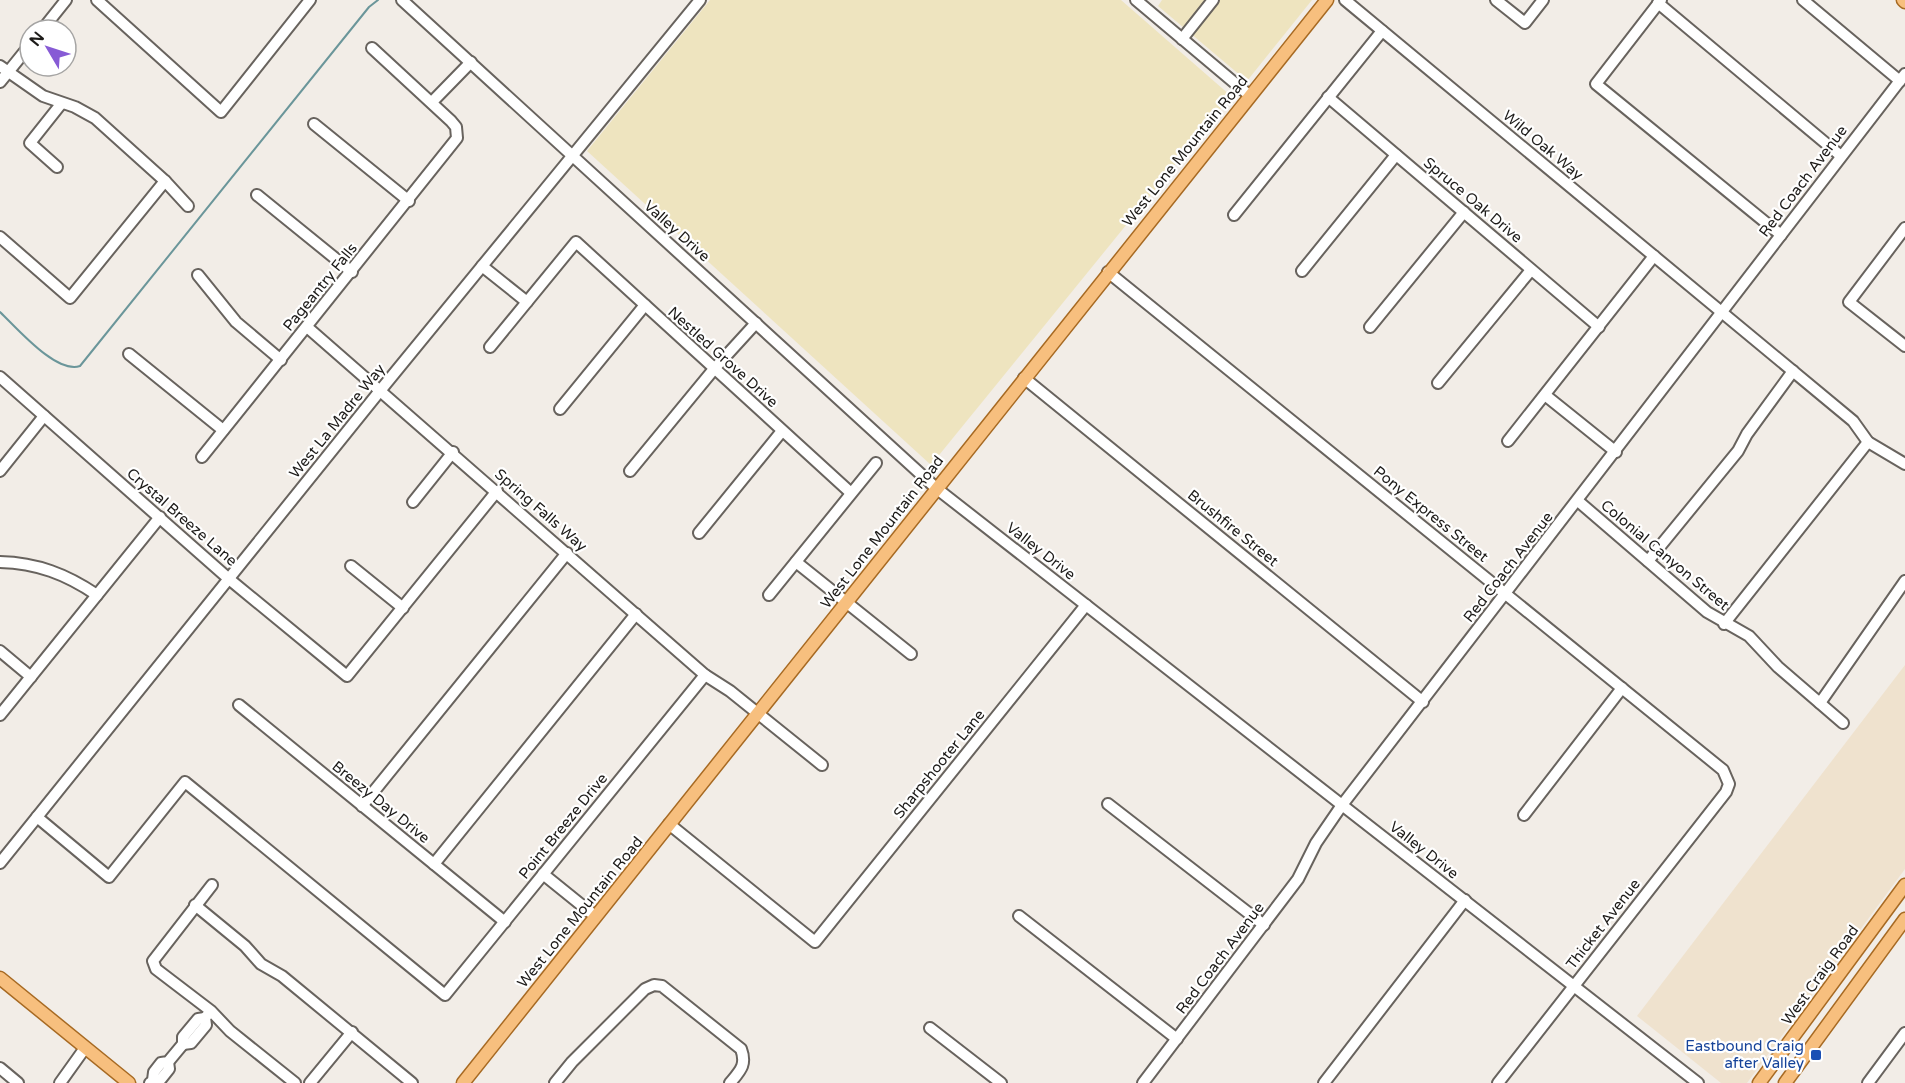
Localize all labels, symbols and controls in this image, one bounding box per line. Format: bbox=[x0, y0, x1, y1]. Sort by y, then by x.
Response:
north arrow bbox=[18, 18, 78, 78]
text: N bbox=[25, 28, 49, 50]
street label: West Lone Mountain Road bbox=[1118, 72, 1252, 230]
street label: Wild Oak Way bbox=[1499, 106, 1587, 184]
street label: Red Coach Avenue bbox=[1755, 122, 1851, 240]
street label: Spruce Oak Drive bbox=[1420, 153, 1526, 247]
street label: Valley Drive bbox=[640, 197, 714, 265]
street label: Pageantry Falls bbox=[279, 239, 361, 335]
street label: Nestled Grove Drive bbox=[664, 303, 782, 411]
street label: West La Madre Way bbox=[285, 360, 389, 482]
street label: West Lone Mountain Road bbox=[817, 452, 947, 612]
street label: Pony Express Street bbox=[1370, 462, 1492, 566]
street label: Crystal Breeze Lane bbox=[123, 464, 241, 570]
street label: Spring Falls Way bbox=[491, 465, 591, 555]
street label: Brushfire Street bbox=[1184, 486, 1282, 570]
street label: Colonial Canyon Street bbox=[1597, 496, 1733, 614]
street label: Red Coach Avenue bbox=[1459, 508, 1557, 626]
street label: Valley Drive bbox=[1003, 518, 1079, 584]
street label: Sharpshooter Lane bbox=[890, 706, 988, 822]
street label: Breezy Day Drive bbox=[329, 757, 433, 847]
street label: Point Breeze Drive bbox=[515, 769, 611, 883]
street label: Valley Drive bbox=[1386, 817, 1462, 883]
street label: West Lone Mountain Road bbox=[513, 833, 647, 991]
street label: Thicket Avenue bbox=[1562, 875, 1644, 973]
street label: Red Coach Avenue bbox=[1172, 899, 1268, 1017]
street label: West Craig Road bbox=[1778, 922, 1862, 1028]
place label: Eastbound Craig after Valley bbox=[1685, 1037, 1804, 1072]
marker: Eastbound Craig after Valley bbox=[1809, 1048, 1823, 1062]

